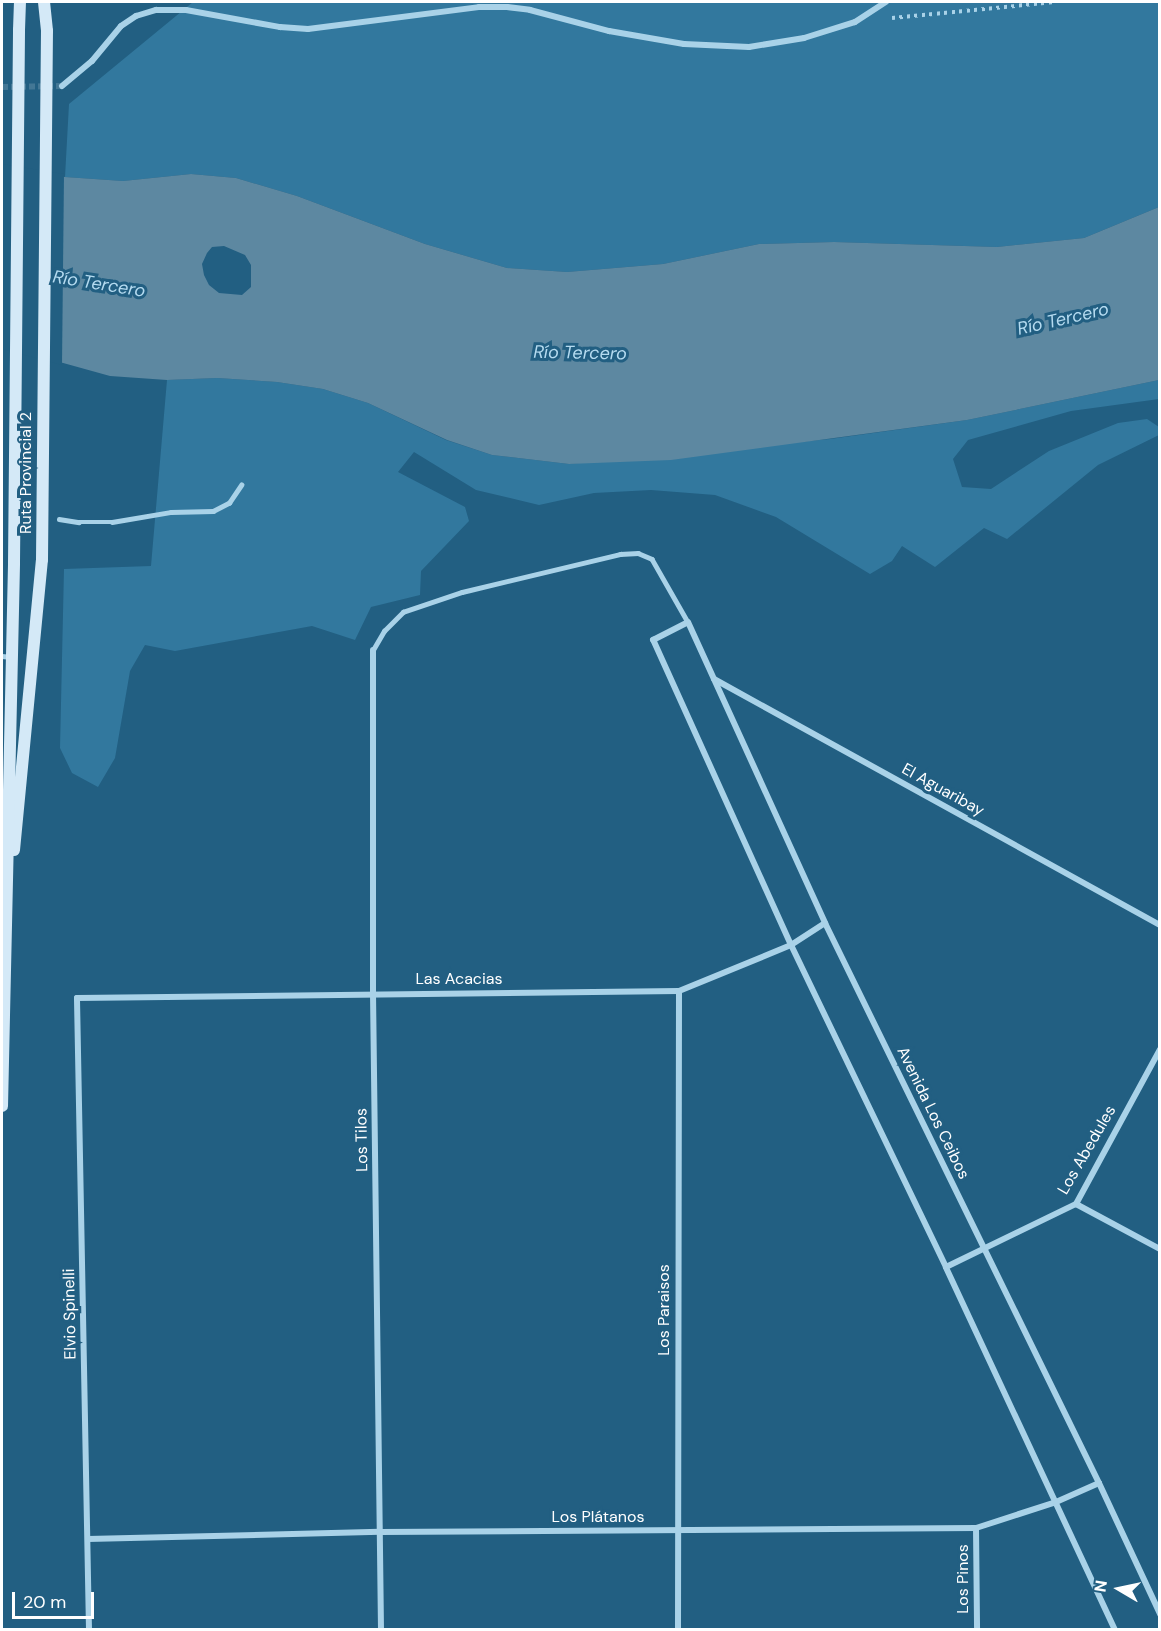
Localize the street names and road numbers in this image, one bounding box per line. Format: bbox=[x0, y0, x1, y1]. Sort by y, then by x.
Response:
street label: Ruta Provincial 2 bbox=[16, 412, 36, 534]
street label: El Aguaribay bbox=[898, 759, 988, 821]
street label: Las Acacias bbox=[415, 969, 503, 989]
street label: Avenida Los Ceibos bbox=[893, 1044, 973, 1182]
street label: Los Abedules bbox=[1054, 1102, 1120, 1198]
street label: Los Tilos bbox=[352, 1108, 372, 1172]
street label: Los Paraisos bbox=[654, 1264, 674, 1356]
street label: Elvio Spinelli bbox=[60, 1268, 80, 1360]
street label: Los Plátanos bbox=[552, 1507, 644, 1527]
street label: Los Pinos bbox=[953, 1544, 973, 1614]

